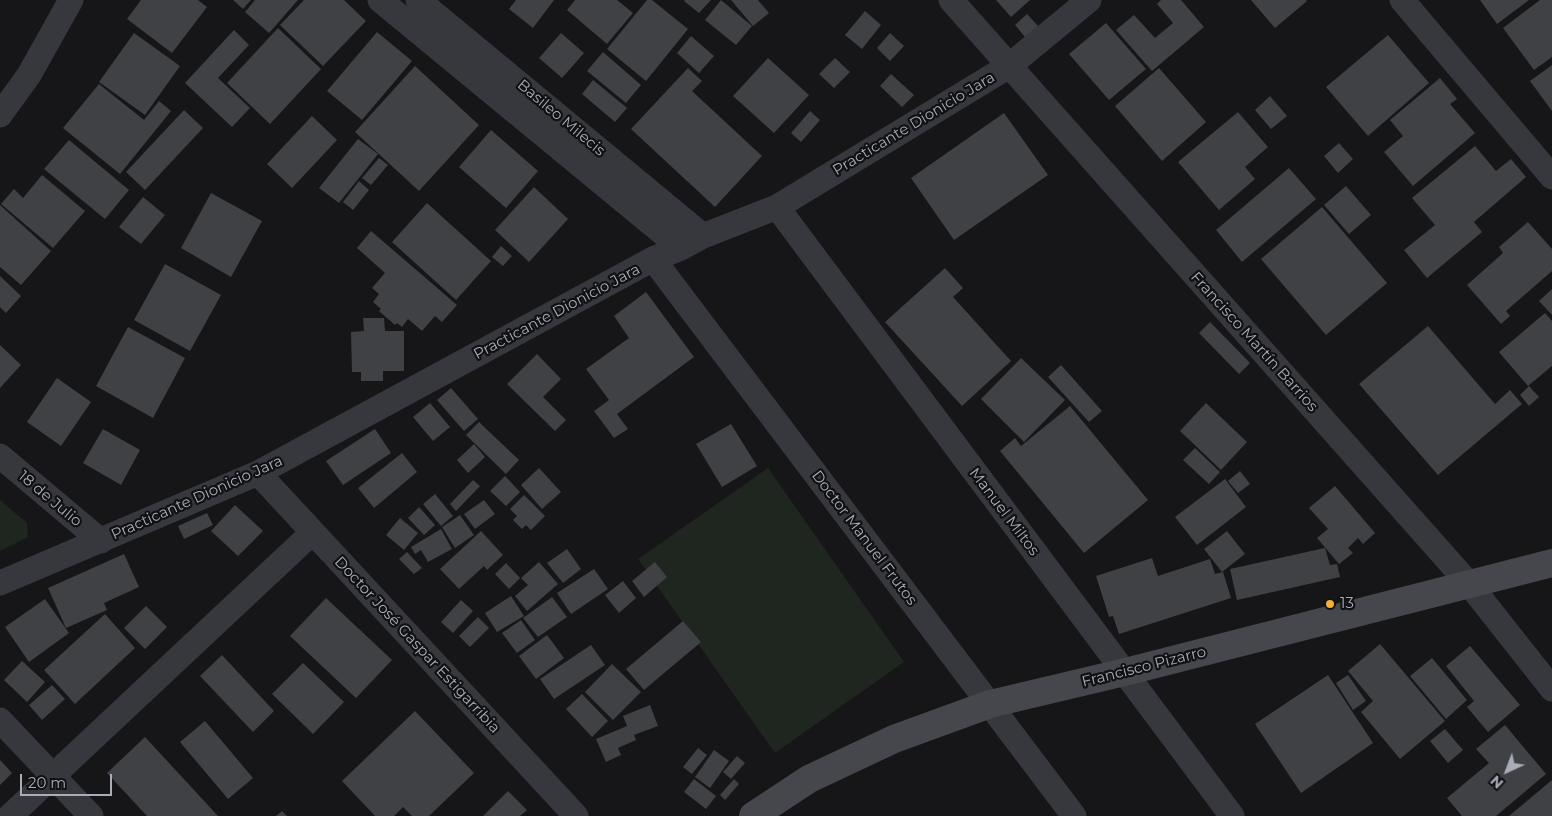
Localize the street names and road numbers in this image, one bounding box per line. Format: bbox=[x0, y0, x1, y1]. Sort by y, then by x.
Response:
street label: Practicante Dionicio Jara bbox=[830, 68, 998, 180]
street label: Basileo Milecis bbox=[513, 76, 609, 160]
street label: Practicante Dionicio Jara bbox=[471, 260, 643, 364]
street label: Francisco Martín Barrios bbox=[1187, 269, 1321, 415]
street label: Practicante Dionicio Jara bbox=[108, 452, 286, 544]
street label: Manuel Miltos bbox=[965, 465, 1043, 559]
street label: 18 de Julio bbox=[15, 467, 85, 531]
street label: Doctor Manuel Frutos bbox=[807, 467, 921, 609]
street label: Doctor José Gaspar Estigarribia bbox=[330, 553, 504, 737]
street label: Francisco Pizarro bbox=[1080, 643, 1208, 691]

